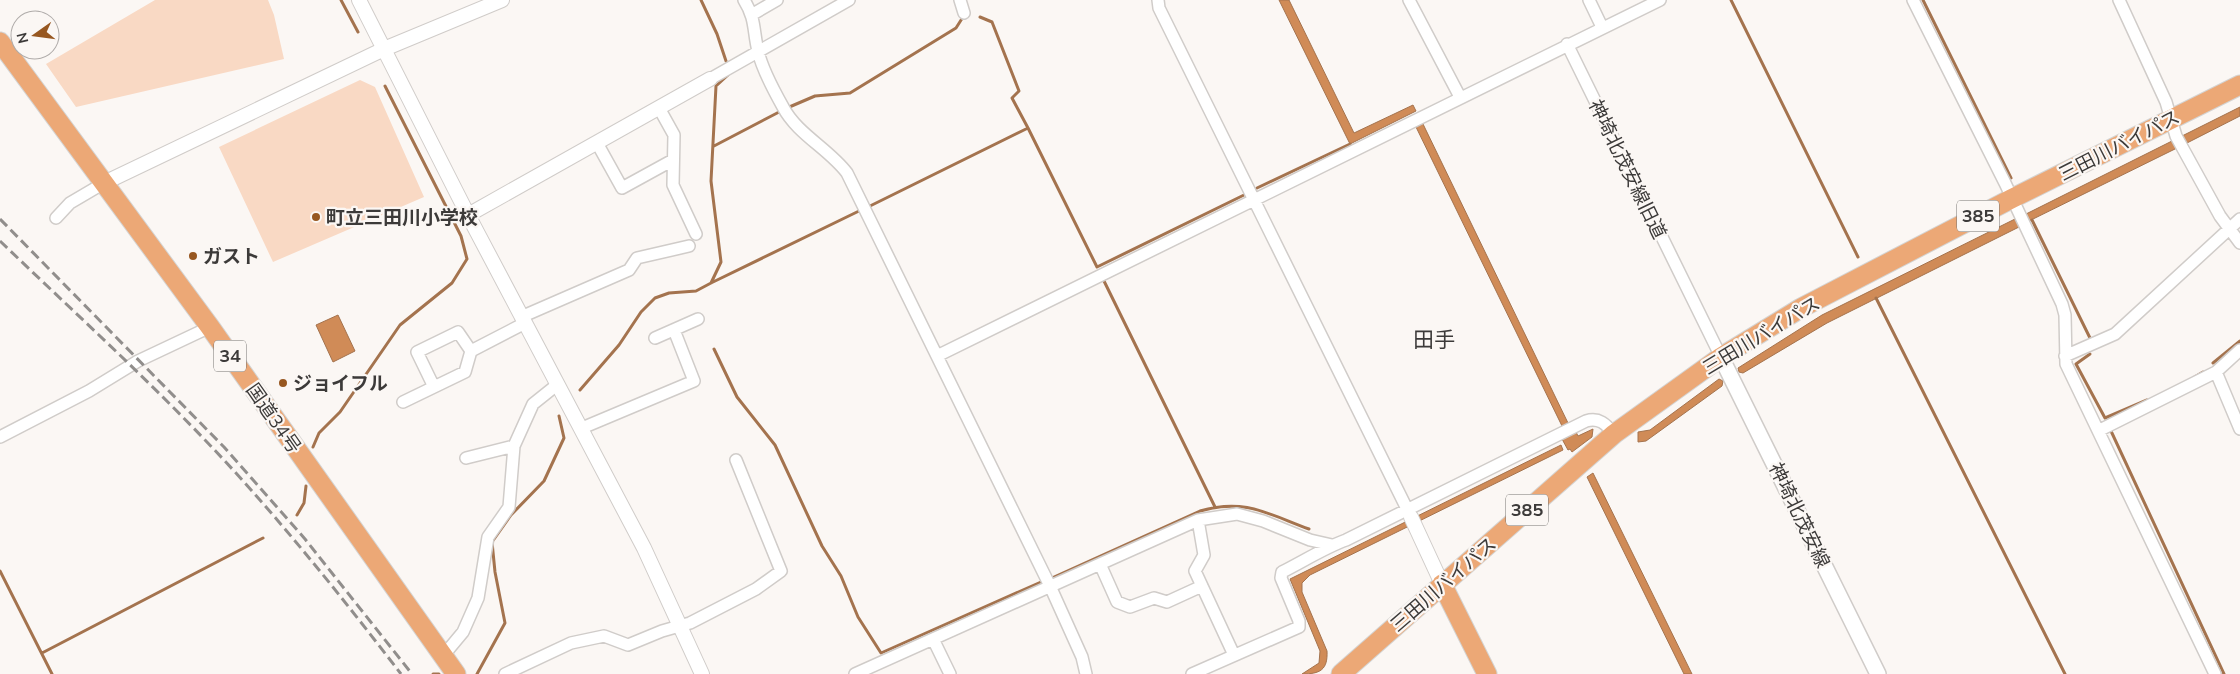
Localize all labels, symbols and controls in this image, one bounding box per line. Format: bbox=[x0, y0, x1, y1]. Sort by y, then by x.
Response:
north arrow bbox=[10, 10, 60, 60]
text: N bbox=[12, 31, 32, 45]
street label: 神埼北茂安線旧道 bbox=[1584, 95, 1672, 243]
street label: 三田川バイパス bbox=[2054, 104, 2184, 186]
road number: 385 bbox=[1957, 200, 1999, 232]
place label: 町立三田川小学校 bbox=[326, 205, 478, 229]
marker: 町立三田川小学校 bbox=[310, 211, 322, 223]
place label: ガスト bbox=[203, 244, 260, 268]
marker: ガスト bbox=[187, 250, 199, 262]
street label: 三田川バイパス bbox=[1698, 291, 1824, 379]
district label: 田手 bbox=[1413, 326, 1455, 352]
road number: 34 bbox=[214, 341, 246, 372]
place label: ジョイフル bbox=[293, 371, 388, 395]
marker: ジョイフル bbox=[277, 377, 289, 389]
street label: 国道34号 bbox=[241, 378, 307, 458]
street label: 神埼北茂安線 bbox=[1764, 459, 1836, 571]
road number: 385 bbox=[1506, 494, 1548, 526]
street label: 三田川バイパス bbox=[1385, 531, 1501, 637]

